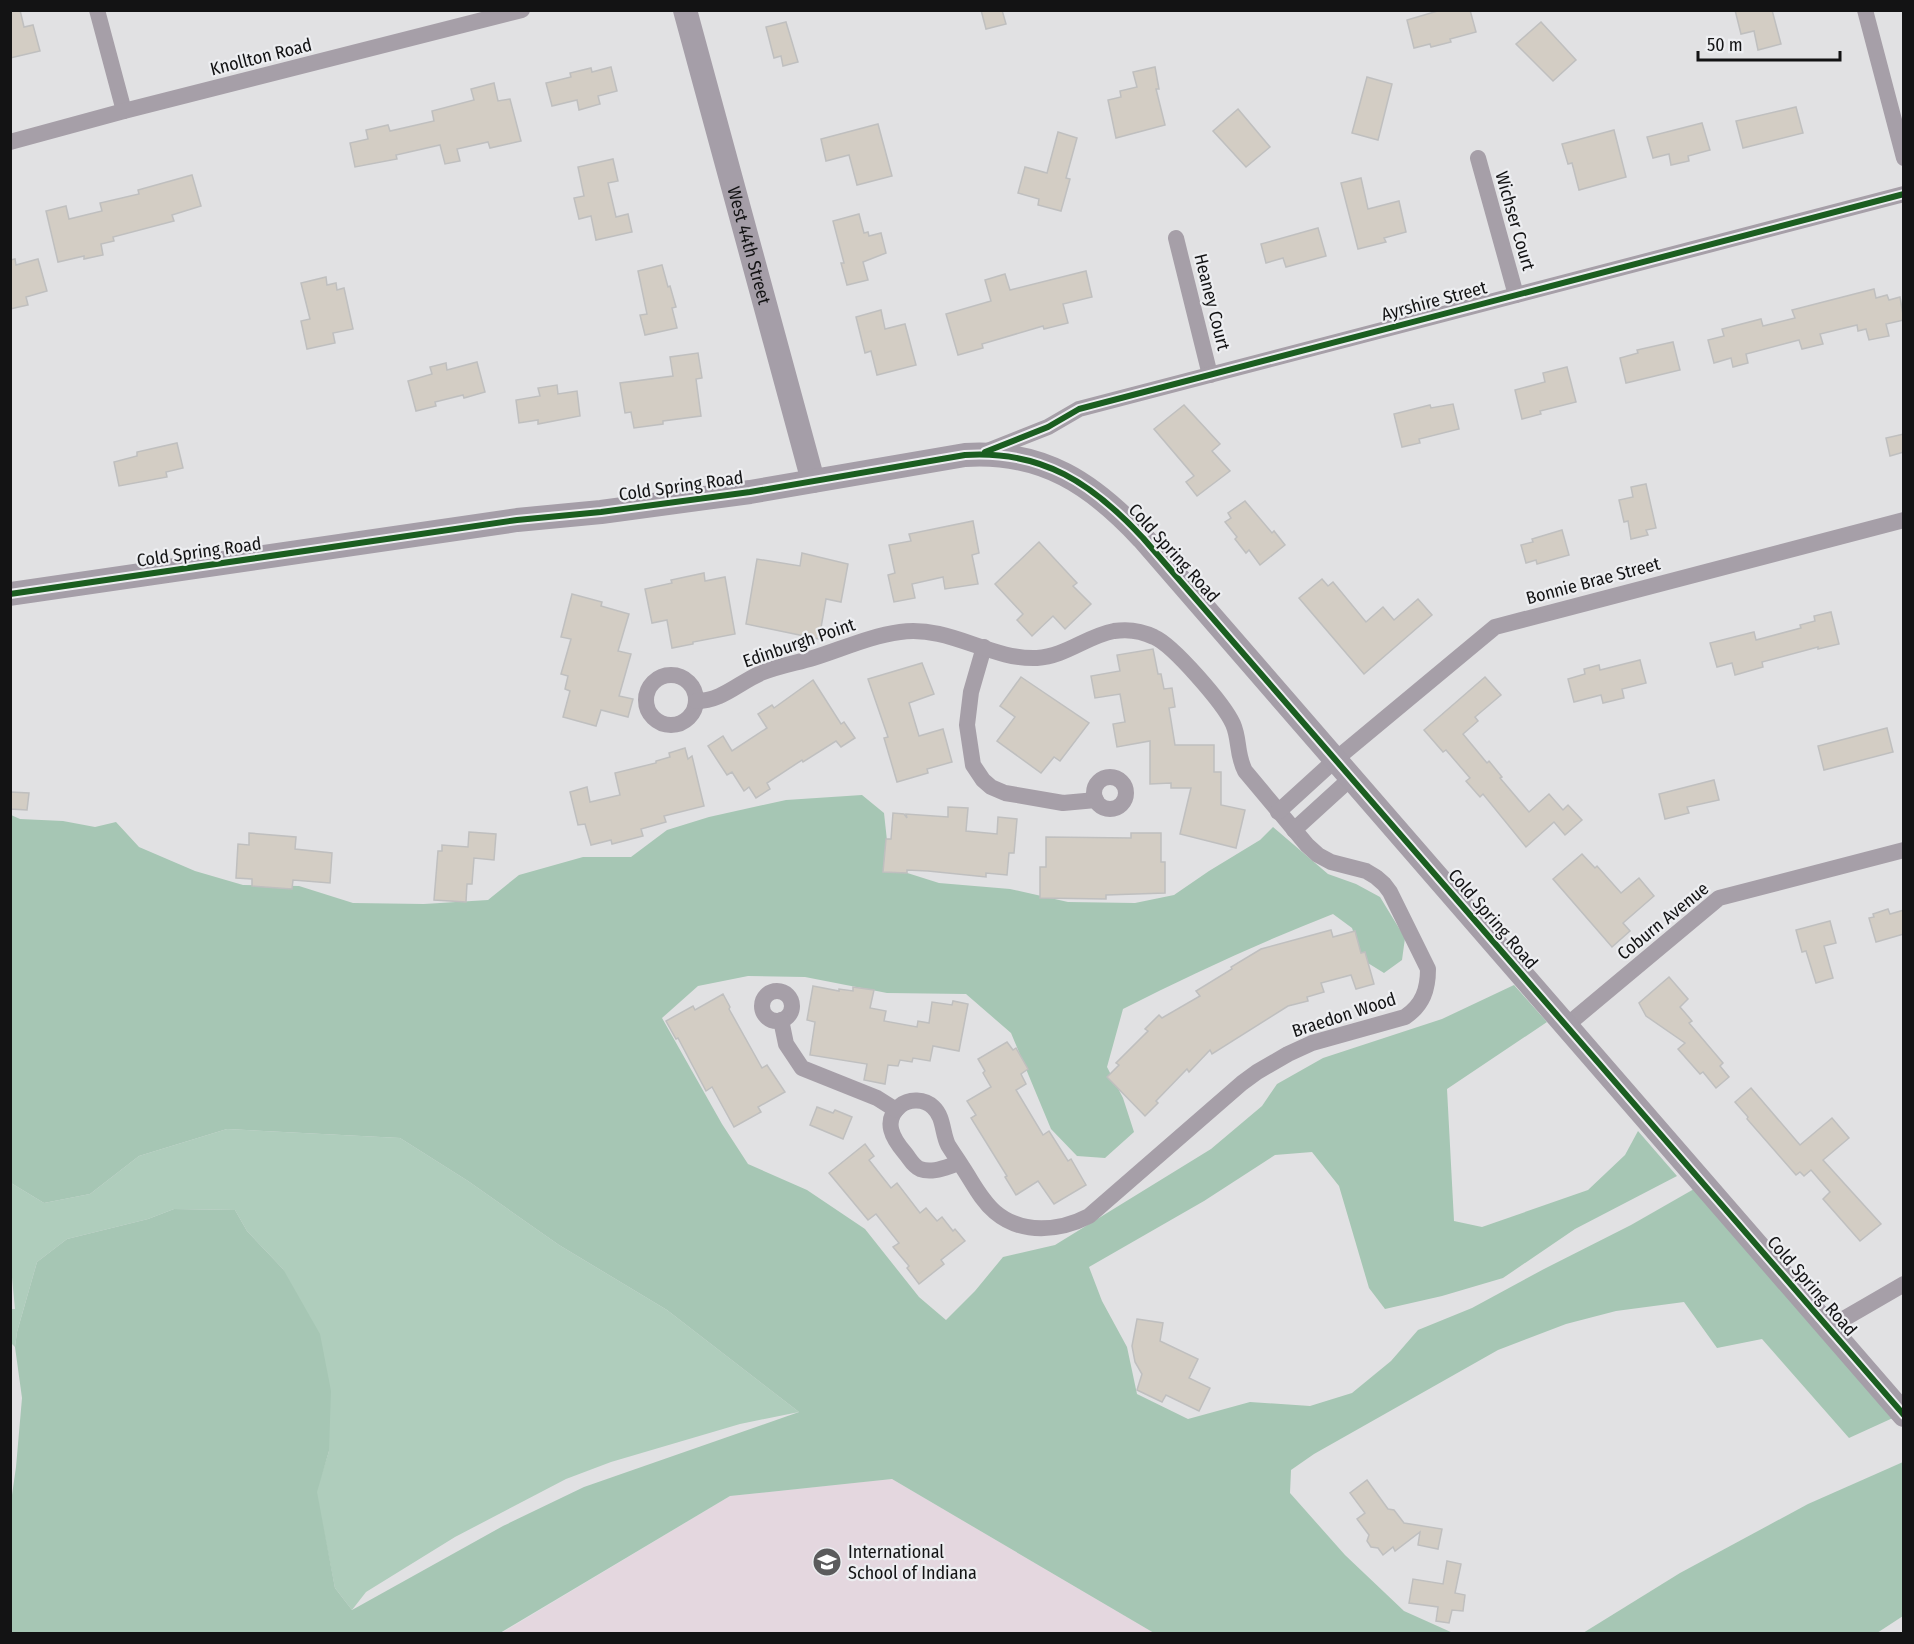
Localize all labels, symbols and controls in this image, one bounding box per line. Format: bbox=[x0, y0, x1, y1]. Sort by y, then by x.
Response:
scale bar bbox=[1698, 24, 1840, 62]
street label: Knollton Road bbox=[208, 34, 314, 80]
text: 50 m bbox=[1707, 34, 1743, 56]
street label: Wichser Court bbox=[1490, 169, 1540, 273]
street label: West 44th Street bbox=[722, 184, 776, 307]
street label: Heaney Court bbox=[1189, 251, 1235, 353]
street label: Ayrshire Street bbox=[1379, 276, 1489, 326]
street label: Cold Spring Road bbox=[617, 466, 745, 506]
street label: Cold Spring Road bbox=[1124, 499, 1224, 607]
street label: Cold Spring Road bbox=[135, 532, 263, 572]
street label: Bonnie Brae Street bbox=[1524, 553, 1662, 609]
street label: Edinburgh Point bbox=[740, 613, 858, 672]
street label: Cold Spring Road bbox=[1443, 864, 1543, 974]
street label: Coburn Avenue bbox=[1613, 877, 1713, 965]
street label: Braedon Wood bbox=[1289, 988, 1399, 1042]
street label: Cold Spring Road bbox=[1762, 1231, 1862, 1341]
place label: International School of Indiana bbox=[848, 1541, 977, 1584]
school or university icon: International School of Indiana bbox=[811, 1546, 843, 1578]

